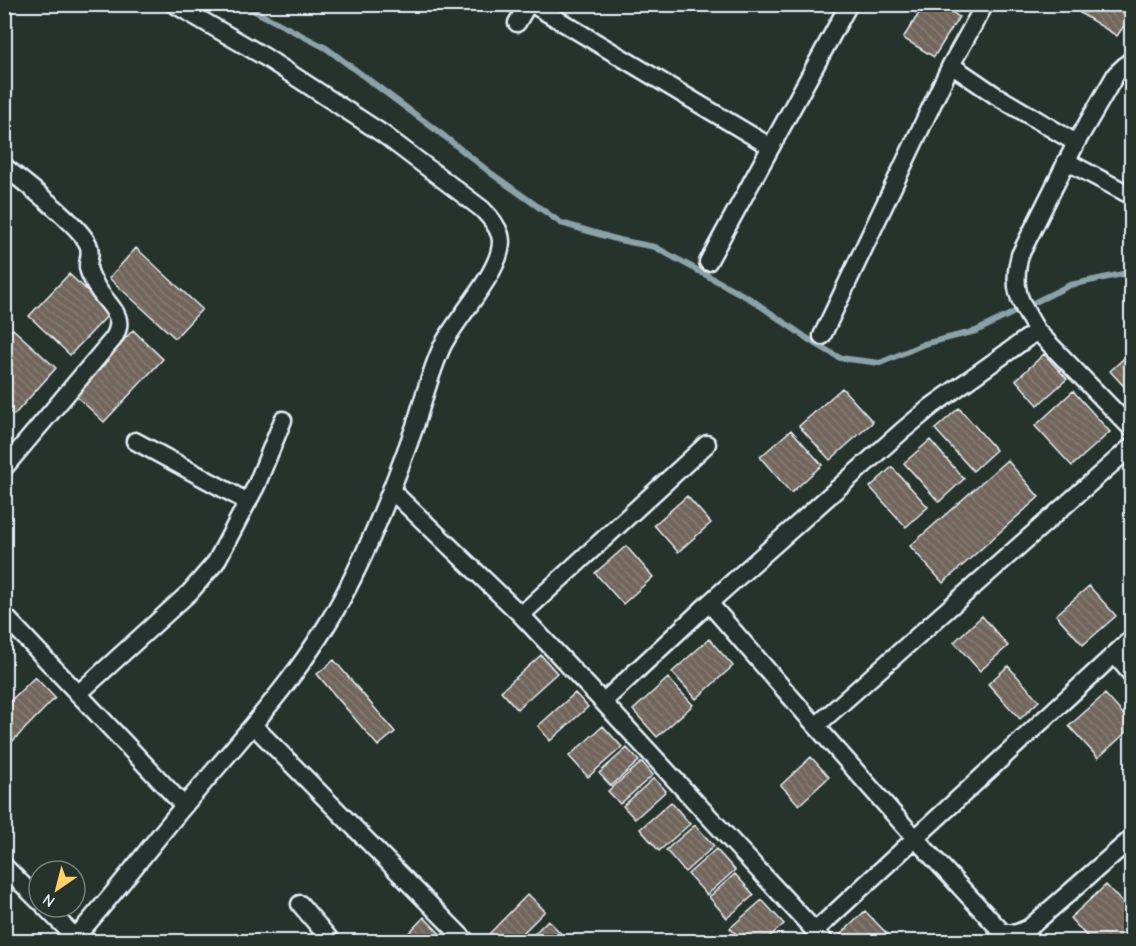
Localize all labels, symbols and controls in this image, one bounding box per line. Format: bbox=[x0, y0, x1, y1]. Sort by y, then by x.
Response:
north arrow bbox=[27, 859, 87, 919]
text: N bbox=[40, 890, 58, 911]

